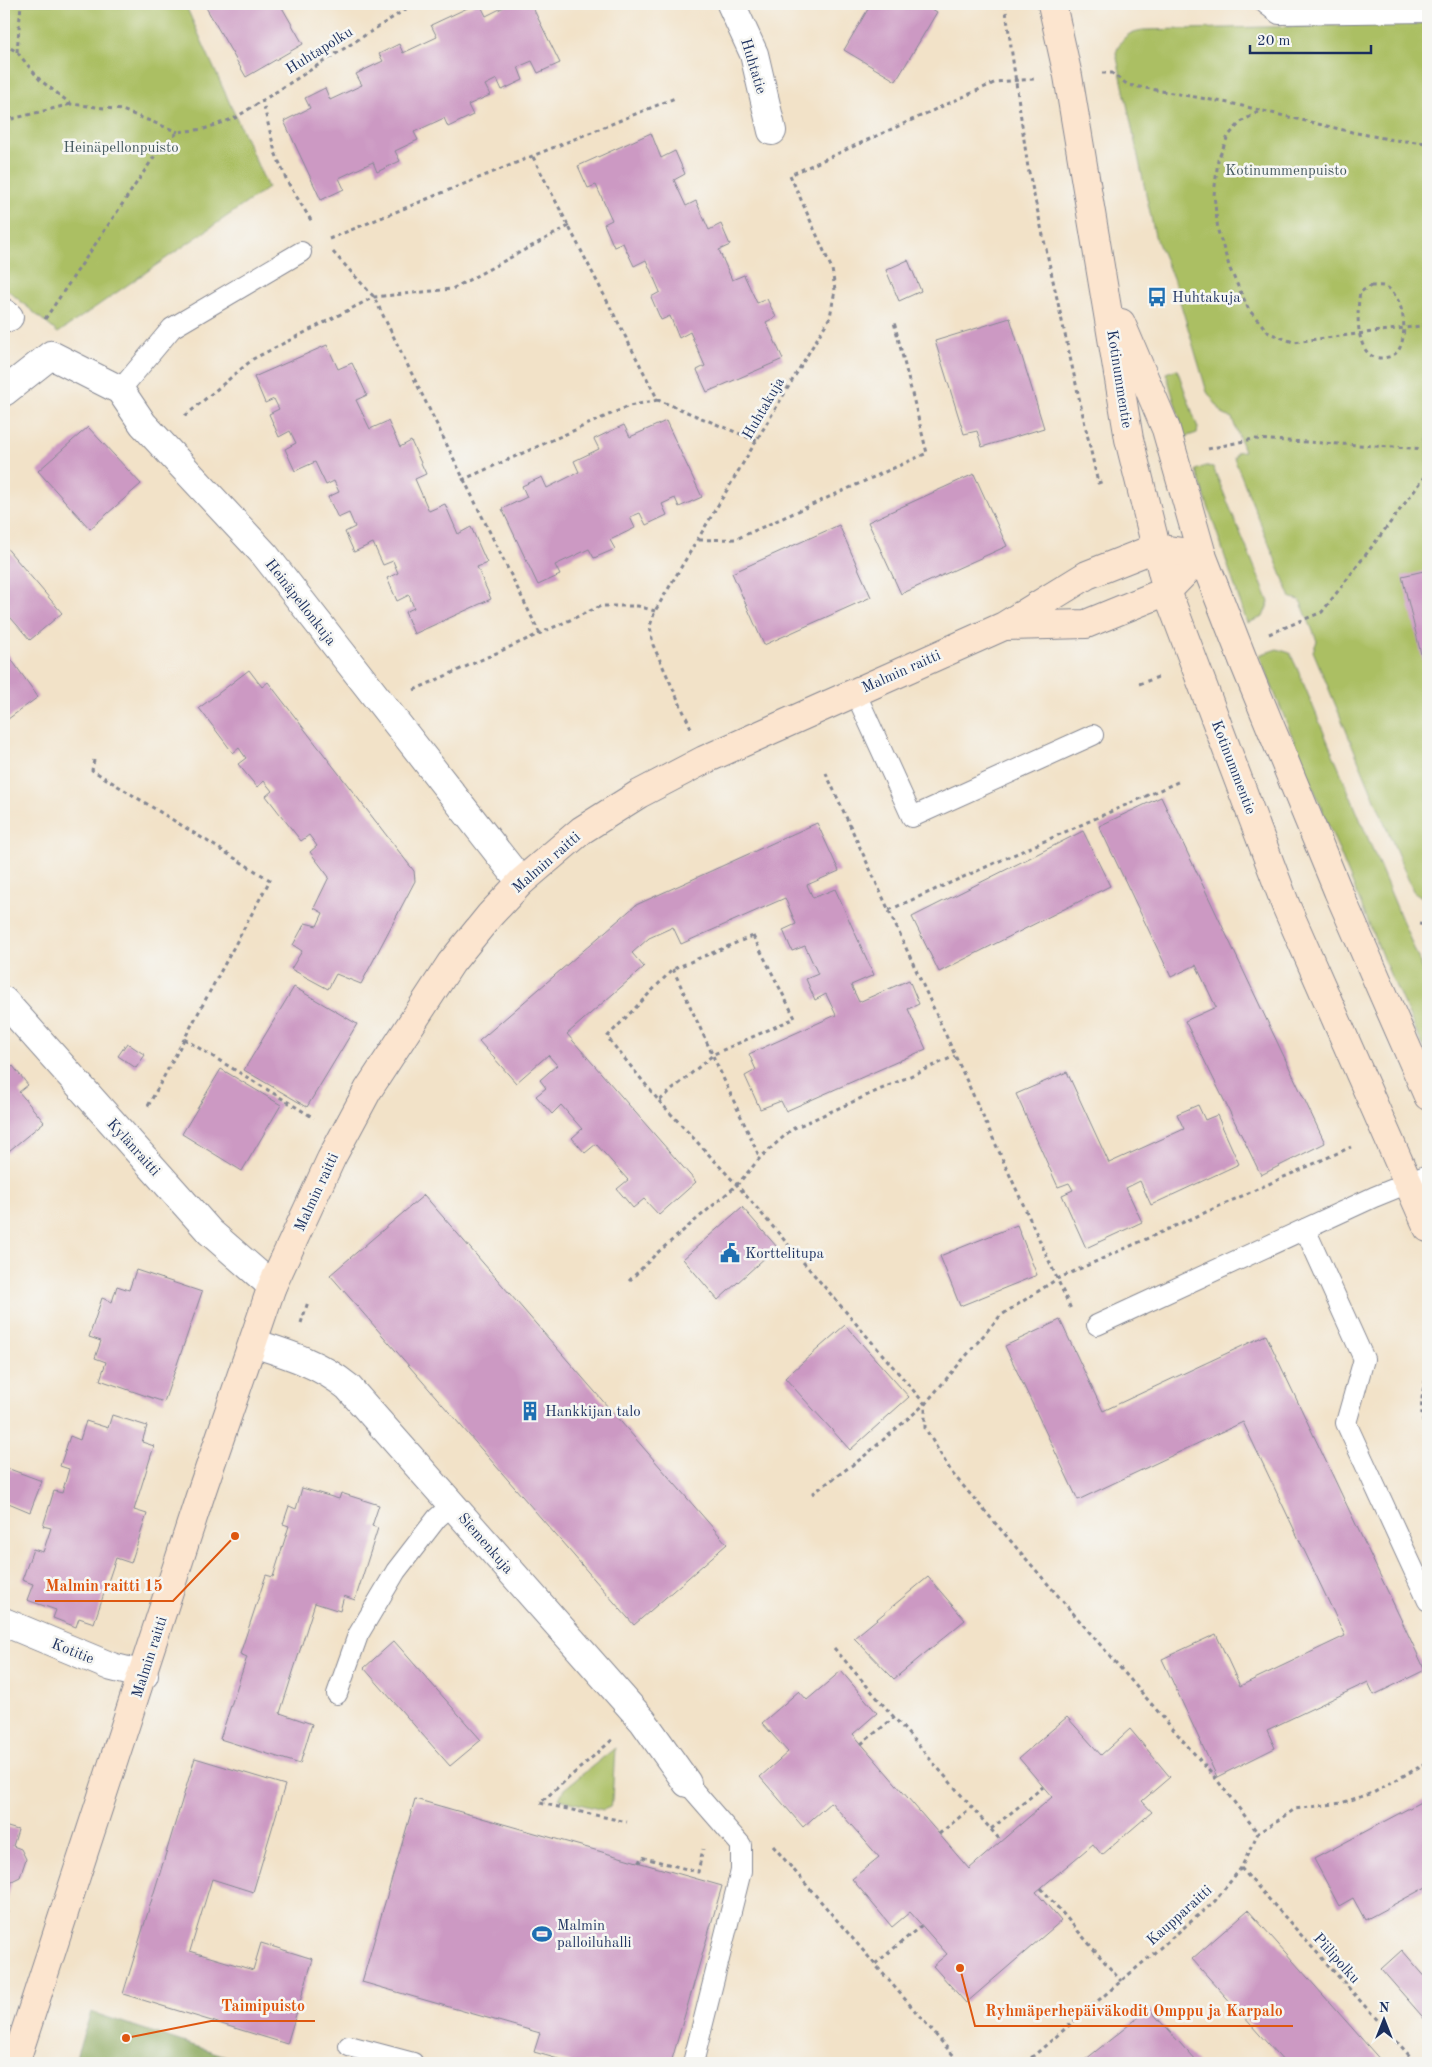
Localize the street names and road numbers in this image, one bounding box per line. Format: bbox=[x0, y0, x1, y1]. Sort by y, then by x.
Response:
street label: Huhtapolku bbox=[284, 25, 356, 78]
street label: Huhtatie bbox=[737, 37, 768, 96]
street label: Kotinummentie bbox=[1103, 329, 1134, 429]
street label: Huhtakuja bbox=[741, 375, 788, 442]
street label: Heinäpellonkuja bbox=[262, 557, 338, 649]
street label: Malmin raitti bbox=[860, 648, 943, 696]
street label: Kotinummentie bbox=[1208, 719, 1257, 817]
street label: Malmin raitti bbox=[510, 830, 584, 896]
street label: Kylänraitti bbox=[104, 1117, 162, 1179]
street label: Malmin raitti bbox=[293, 1151, 342, 1234]
street label: Siemenkuja bbox=[455, 1511, 516, 1578]
street label: Malmin raitti bbox=[130, 1615, 171, 1700]
street label: Kotitie bbox=[49, 1637, 96, 1668]
street label: Kaupparaitti bbox=[1145, 1883, 1215, 1949]
street label: Piilipolku bbox=[1310, 1931, 1362, 1987]

